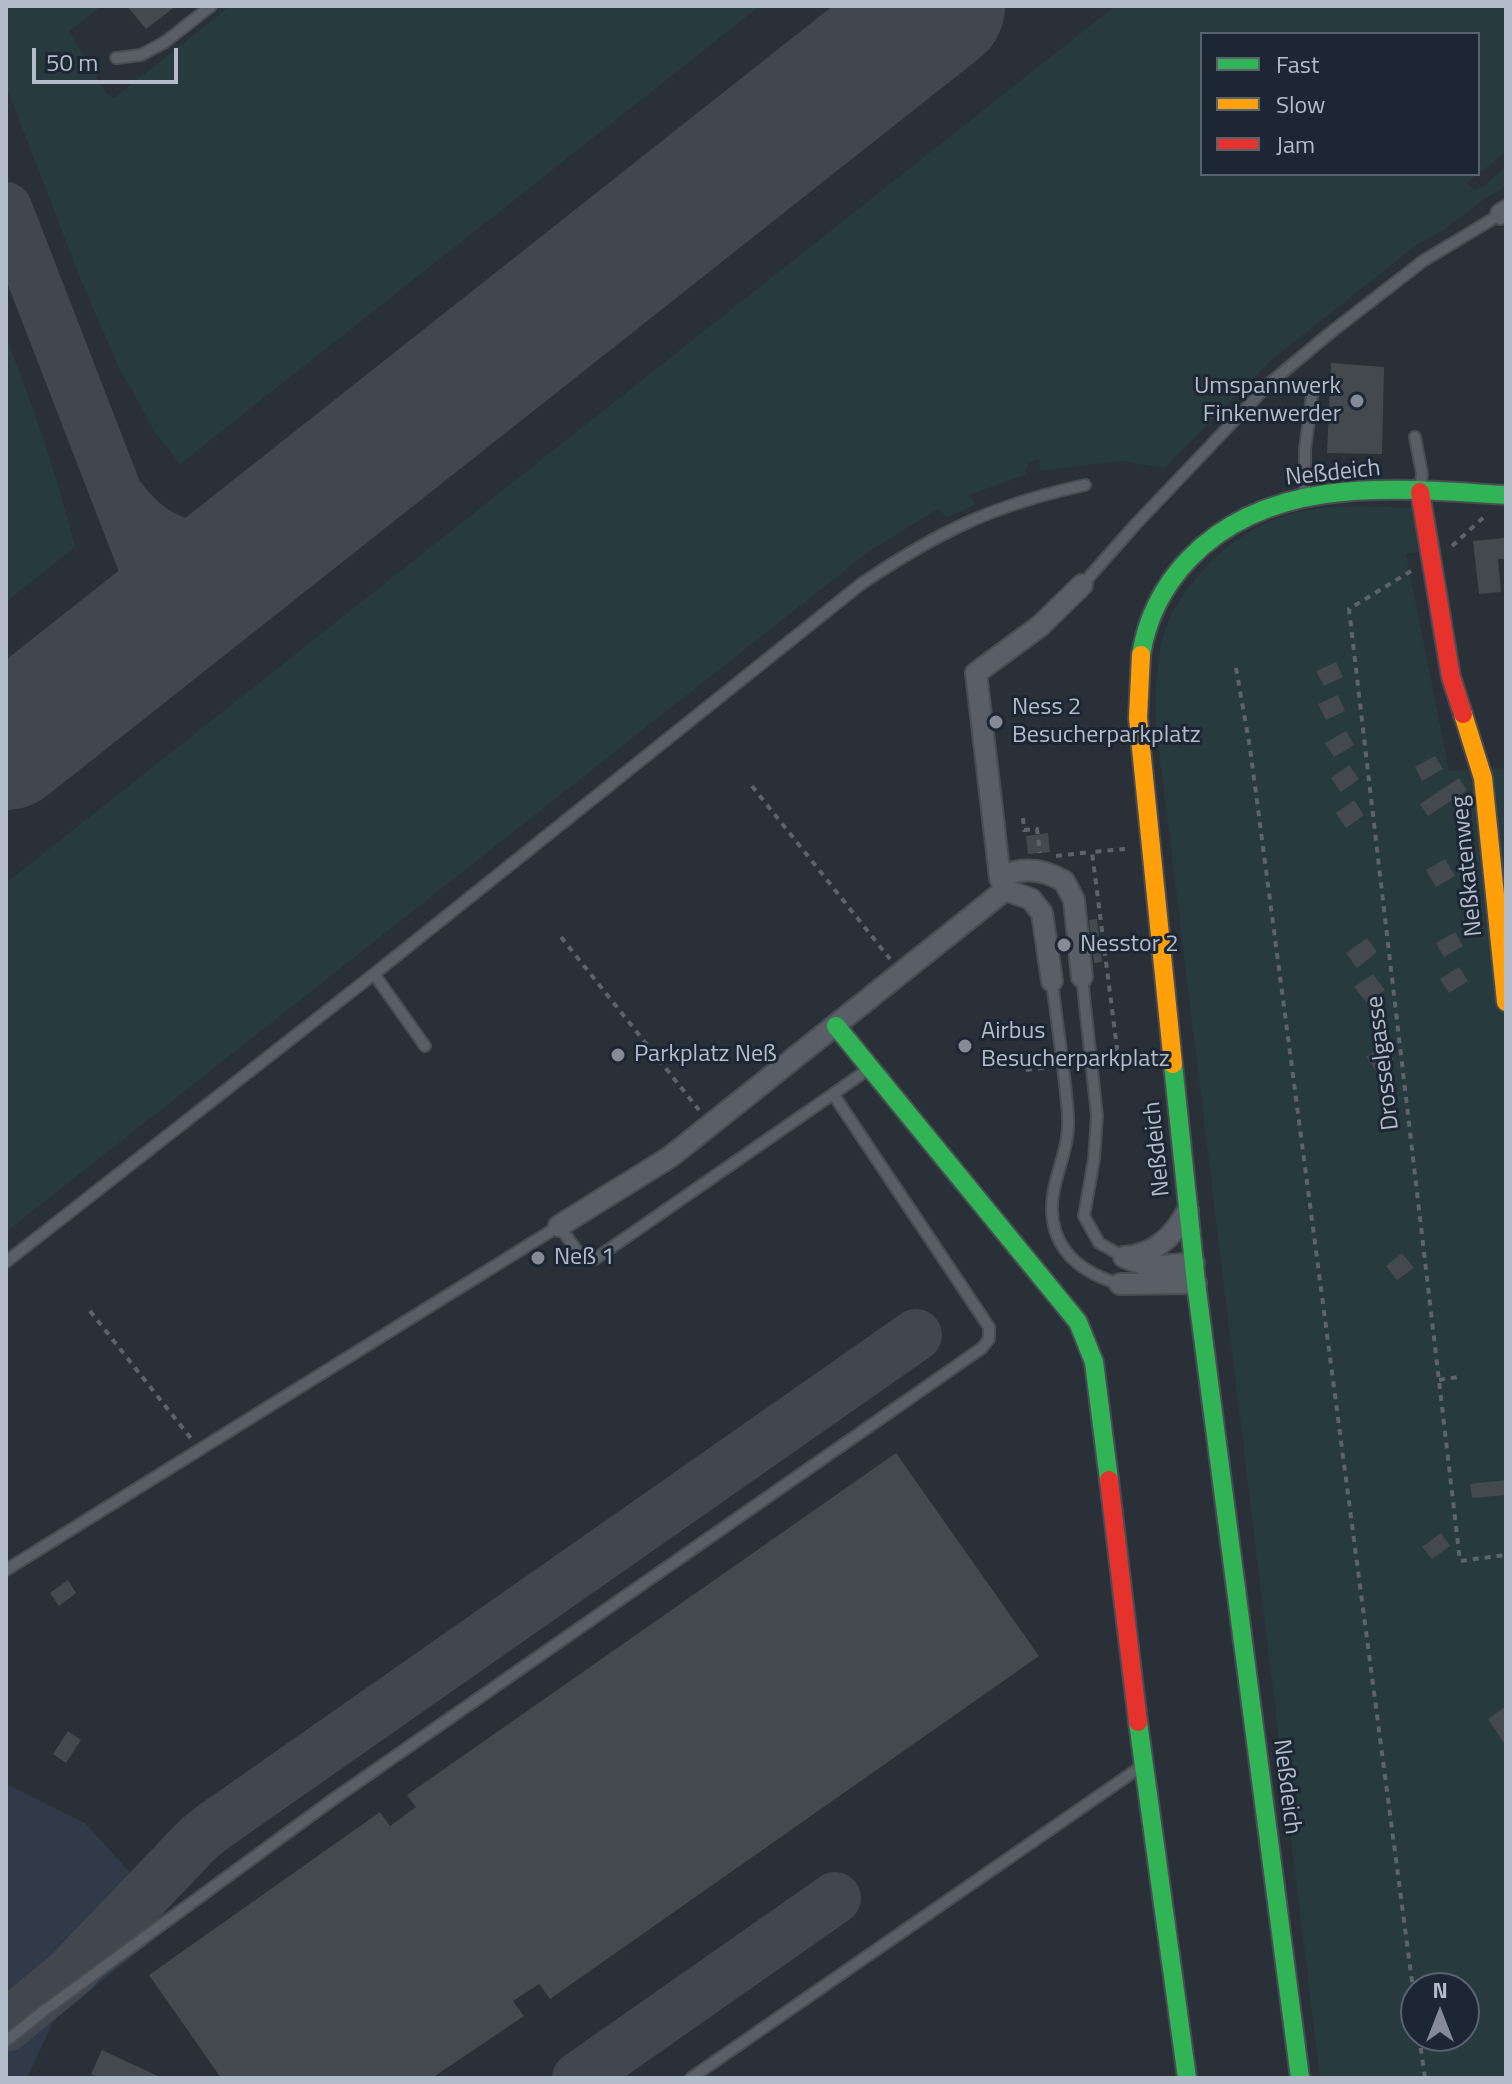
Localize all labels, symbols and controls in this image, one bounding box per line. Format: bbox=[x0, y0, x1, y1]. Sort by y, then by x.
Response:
scale bar bbox=[36, 32, 182, 82]
legend bbox=[1200, 32, 1480, 176]
text: 50 m bbox=[46, 44, 98, 80]
text: Fast bbox=[1276, 46, 1319, 82]
text: Slow bbox=[1276, 86, 1325, 122]
text: Jam bbox=[1276, 126, 1315, 162]
place label: Umspannwerk Finkenwerder bbox=[1194, 373, 1341, 429]
marker: Umspannwerk Finkenwerder bbox=[1348, 392, 1366, 410]
street label: Neßdeich bbox=[1284, 455, 1382, 493]
place label: Ness 2 Besucherparkplatz bbox=[1012, 694, 1201, 750]
marker: Ness 2 Besucherparkplatz bbox=[987, 713, 1005, 731]
street label: Neßkatenweg bbox=[1446, 794, 1490, 938]
place label: Nesstor 2 bbox=[1080, 931, 1179, 959]
marker: Nesstor 2 bbox=[1055, 936, 1073, 954]
street label: Drosselgasse bbox=[1361, 994, 1407, 1132]
place label: Airbus Besucherparkplatz bbox=[981, 1018, 1170, 1074]
marker: Airbus Besucherparkplatz bbox=[956, 1037, 974, 1055]
place label: Parkplatz Neß bbox=[634, 1041, 777, 1069]
marker: Parkplatz Neß bbox=[609, 1046, 627, 1064]
street label: Neßdeich bbox=[1139, 1100, 1177, 1198]
place label: Neß 1 bbox=[554, 1244, 615, 1272]
marker: Neß 1 bbox=[529, 1249, 547, 1267]
street label: Neßdeich bbox=[1266, 1738, 1306, 1836]
north arrow bbox=[1400, 1972, 1480, 2052]
text: N bbox=[1432, 1973, 1448, 2007]

